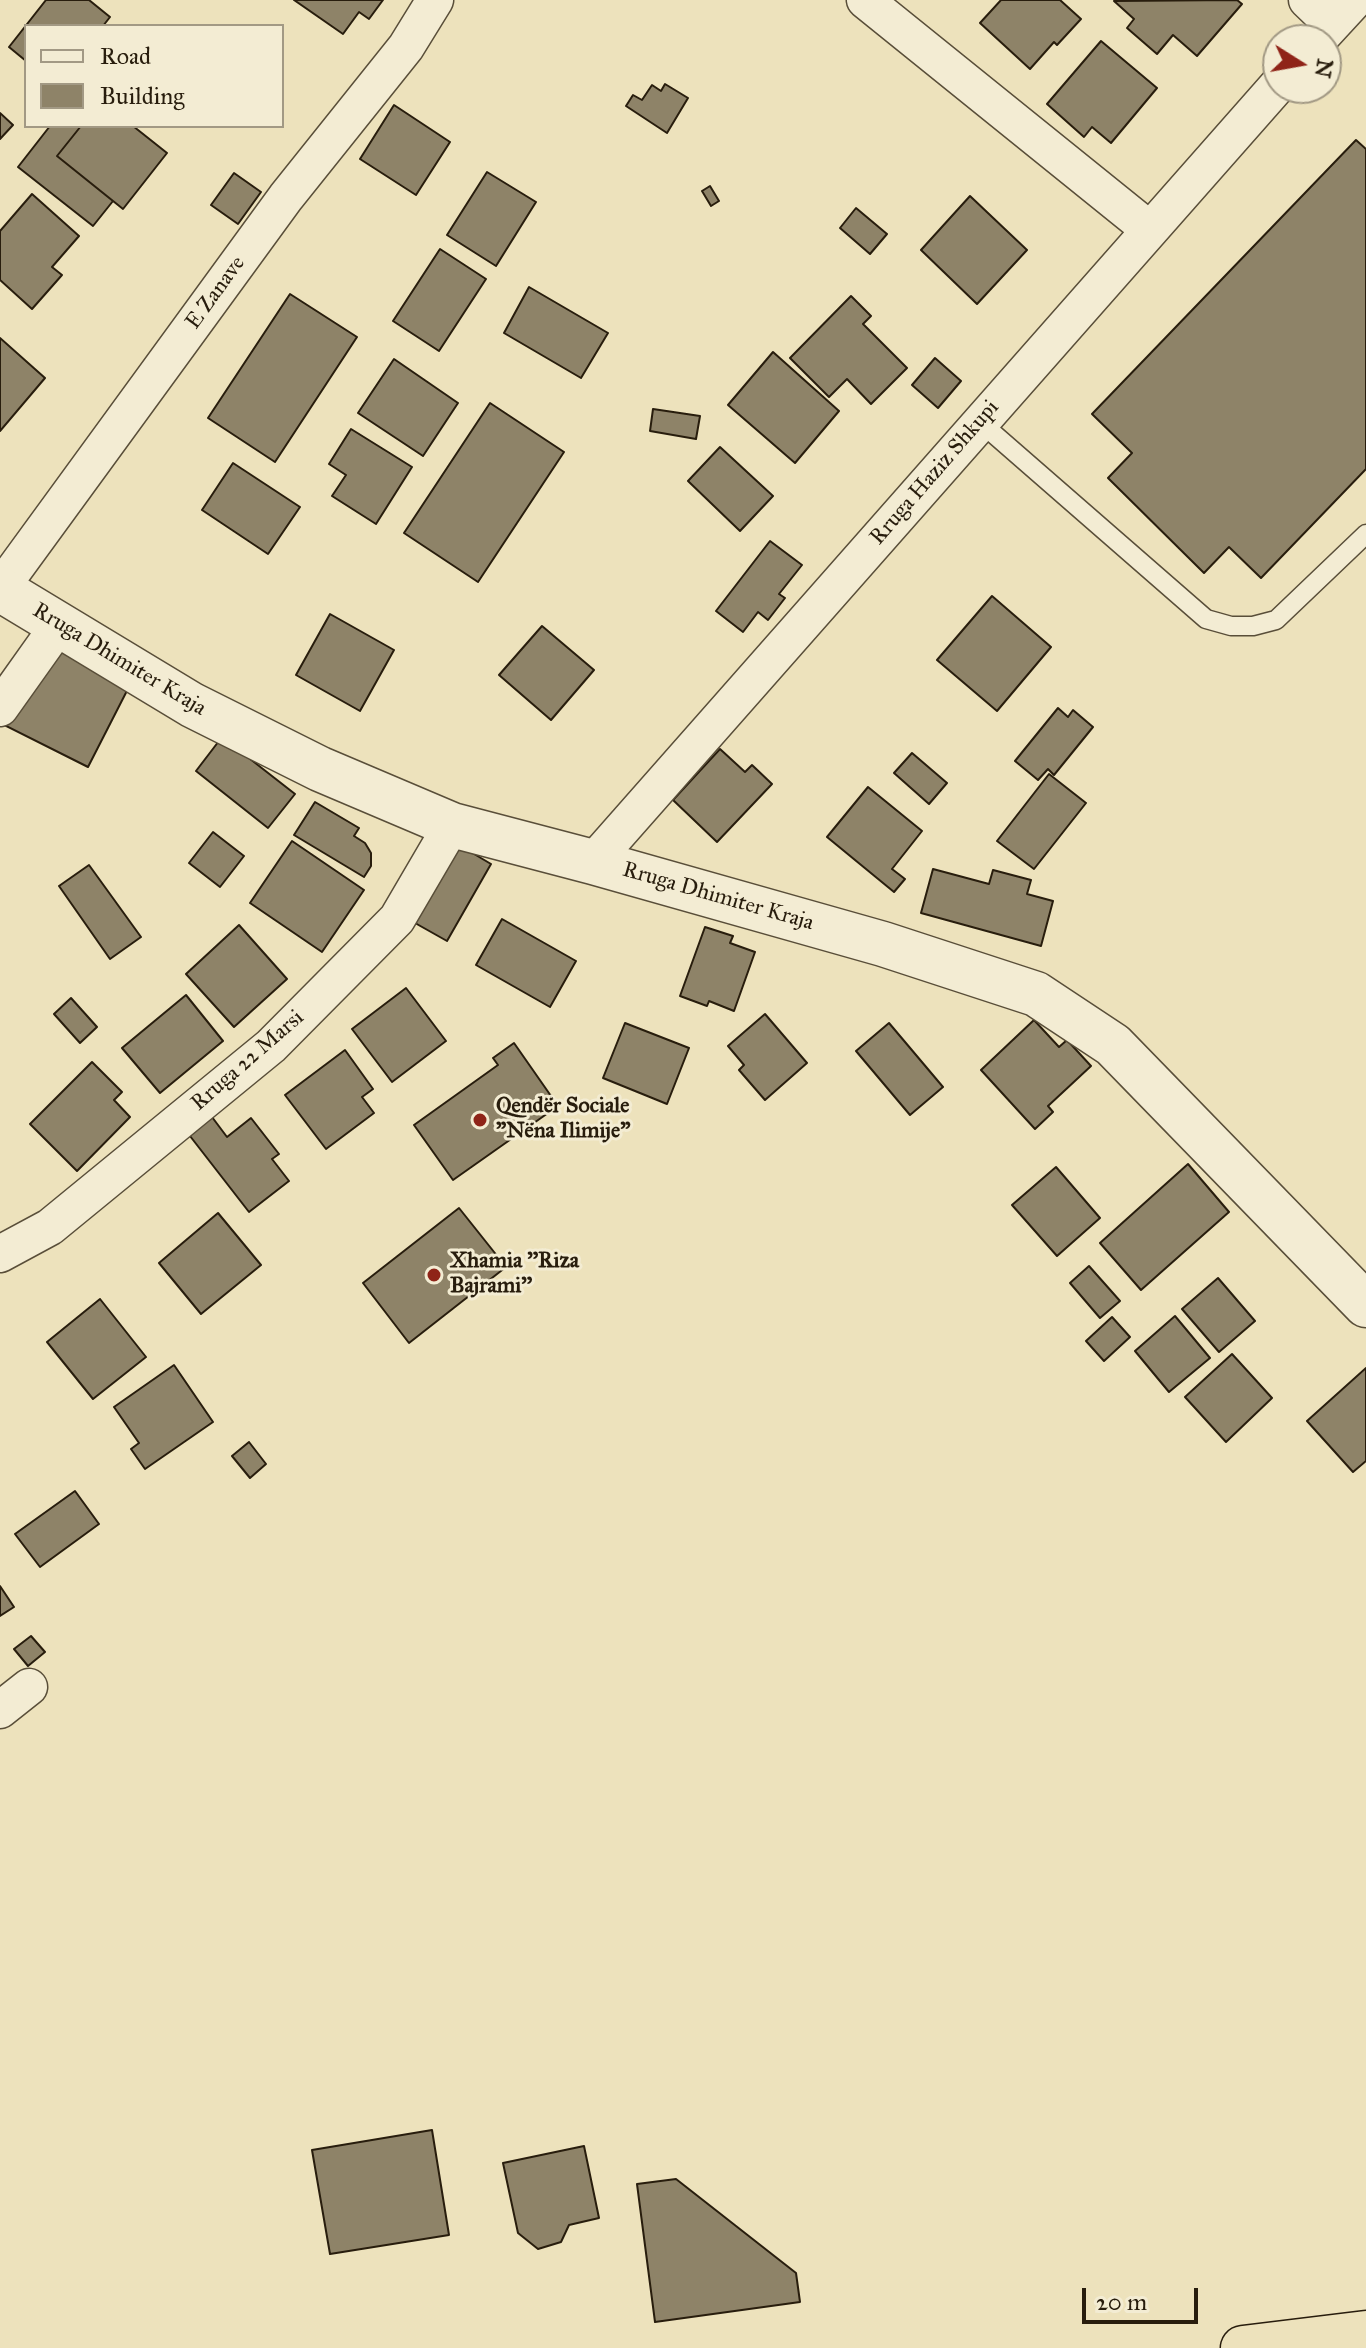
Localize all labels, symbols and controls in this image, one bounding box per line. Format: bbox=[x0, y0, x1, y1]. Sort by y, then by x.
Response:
legend bbox=[24, 24, 284, 128]
north arrow bbox=[1262, 24, 1342, 104]
text: Road bbox=[100, 41, 151, 71]
text: N bbox=[1309, 57, 1339, 80]
text: Building bbox=[100, 81, 185, 111]
street label: E Zanave bbox=[181, 251, 251, 335]
street label: Rruga Haziz Shkupi bbox=[865, 395, 1005, 551]
street label: Rruga Dhimiter Kraja bbox=[28, 598, 210, 722]
street label: Rruga Dhimiter Kraja bbox=[619, 857, 817, 937]
street label: Rruga 22 Marsi bbox=[186, 1005, 310, 1117]
place label: Qendër Sociale "Nëna Ilimije" bbox=[496, 1094, 630, 1146]
marker: Qendër Sociale "Nëna Ilimije" bbox=[471, 1111, 489, 1129]
place label: Xhamia ''Riza Bajrami'' bbox=[450, 1249, 579, 1300]
marker: Xhamia ''Riza Bajrami'' bbox=[425, 1266, 443, 1284]
scale bar bbox=[1086, 2272, 1202, 2322]
text: 20 m bbox=[1096, 2287, 1147, 2317]

